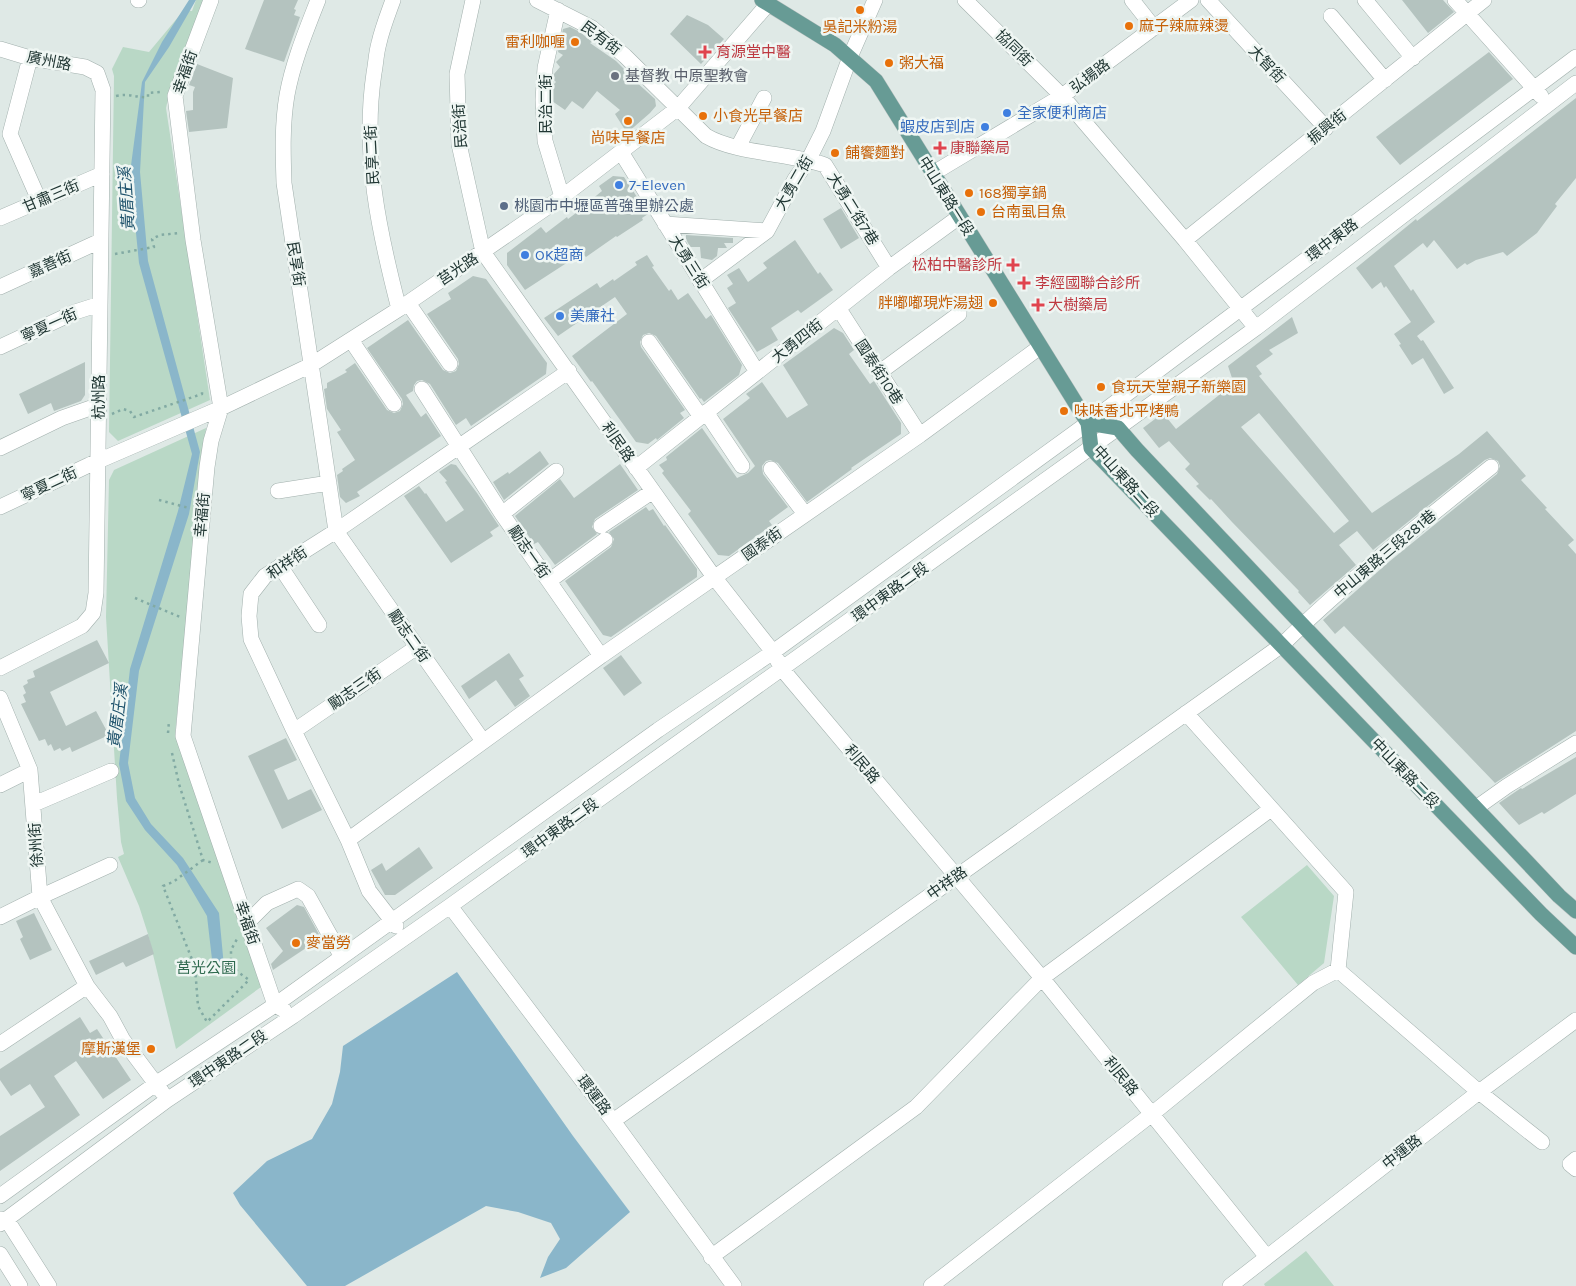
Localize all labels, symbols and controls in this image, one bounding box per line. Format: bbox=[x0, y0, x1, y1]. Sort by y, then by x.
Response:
marker: 吳記米粉湯 bbox=[854, 4, 866, 16]
street label: 民有街 bbox=[578, 17, 624, 59]
place label: 麻子辣麻辣燙 bbox=[1139, 17, 1229, 35]
place label: 吳記米粉湯 bbox=[822, 18, 898, 36]
marker: 麻子辣麻辣燙 bbox=[1123, 20, 1135, 32]
street label: 協同街 bbox=[992, 26, 1036, 70]
place label: 雷利咖喱 bbox=[505, 33, 565, 51]
marker: 雷利咖喱 bbox=[569, 36, 581, 48]
street label: 大智街 bbox=[1245, 41, 1289, 87]
place label: 育源堂中醫 bbox=[716, 43, 791, 61]
marker: 育源堂中醫 bbox=[698, 45, 712, 59]
street label: 廣州路 bbox=[25, 48, 73, 74]
street label: 幸福街 bbox=[169, 48, 201, 96]
place label: 粥大福 bbox=[899, 54, 944, 72]
street label: 弘揚路 bbox=[1067, 55, 1113, 97]
marker: 粥大福 bbox=[883, 57, 895, 69]
place label: 基督教 中原聖教會 bbox=[625, 67, 749, 85]
marker: 基督教 中原聖教會 bbox=[609, 70, 621, 82]
street label: 民治二街 bbox=[537, 74, 555, 134]
street label: 民治街 bbox=[449, 103, 471, 149]
place label: 全家便利商店 bbox=[1017, 104, 1107, 122]
street label: 振興街 bbox=[1304, 106, 1350, 148]
place label: 小食光早餐店 bbox=[713, 107, 803, 125]
marker: 全家便利商店 bbox=[1001, 107, 1013, 119]
marker: 小食光早餐店 bbox=[697, 110, 709, 122]
marker: 尚味早餐店 bbox=[622, 115, 634, 127]
place label: 蝦皮店到店 bbox=[900, 118, 975, 136]
marker: 蝦皮店到店 bbox=[979, 121, 991, 133]
street label: 民享二街 bbox=[361, 125, 383, 185]
place label: 尚味早餐店 bbox=[590, 129, 666, 147]
place label: 康聯藥局 bbox=[950, 139, 1010, 157]
marker: 康聯藥局 bbox=[934, 142, 946, 154]
place label: 餔饗麵對 bbox=[845, 144, 905, 162]
marker: 餔饗麵對 bbox=[829, 147, 841, 159]
street label: 大勇二街 bbox=[771, 153, 817, 213]
street label: 中山東路一段 bbox=[915, 153, 977, 239]
water label: 黃厝庄溪 bbox=[115, 164, 138, 232]
street label: 大勇二街7巷 bbox=[824, 169, 882, 249]
street label: 甘肅三街 bbox=[20, 176, 82, 216]
place label: 7-Eleven bbox=[629, 176, 686, 194]
marker: 7-Eleven bbox=[613, 179, 625, 191]
place label: 168獨享鍋 bbox=[979, 184, 1047, 202]
marker: 168獨享鍋 bbox=[963, 187, 975, 199]
place label: 桃園市中壢區普強里辦公處 bbox=[514, 197, 694, 215]
marker: 桃園市中壢區普強里辦公處 bbox=[498, 200, 510, 212]
place label: 台南虱目魚 bbox=[991, 203, 1066, 221]
marker: 台南虱目魚 bbox=[975, 206, 987, 218]
street label: 環中東路 bbox=[1303, 215, 1361, 265]
street label: 大勇三街 bbox=[665, 232, 713, 292]
street label: 民享街 bbox=[284, 240, 308, 288]
place label: OK超商 bbox=[535, 246, 584, 264]
street label: 嘉善街 bbox=[26, 247, 74, 281]
street label: 莒光路 bbox=[434, 249, 482, 289]
marker: OK超商 bbox=[519, 249, 531, 261]
place label: 松柏中醫診所 bbox=[912, 256, 1002, 274]
marker: 松柏中醫診所 bbox=[1006, 258, 1020, 272]
place label: 李經國聯合診所 bbox=[1035, 274, 1140, 292]
marker: 李經國聯合診所 bbox=[1017, 276, 1031, 290]
place label: 胖嘟嘟現炸湯翅 bbox=[878, 294, 983, 312]
place label: 大樹藥局 bbox=[1048, 296, 1108, 314]
marker: 胖嘟嘟現炸湯翅 bbox=[987, 297, 999, 309]
marker: 大樹藥局 bbox=[1032, 299, 1044, 311]
street label: 寧夏一街 bbox=[18, 305, 80, 345]
place label: 美廉社 bbox=[570, 307, 615, 325]
marker: 美廉社 bbox=[554, 310, 566, 322]
street label: 大勇四街 bbox=[768, 315, 826, 367]
street label: 國泰街10巷 bbox=[851, 336, 907, 408]
street label: 杭州路 bbox=[90, 374, 108, 420]
place label: 食玩天堂親子新樂園 bbox=[1111, 378, 1246, 396]
marker: 食玩天堂親子新樂園 bbox=[1095, 381, 1107, 393]
place label: 味味香北平烤鴨 bbox=[1074, 402, 1179, 420]
marker: 味味香北平烤鴨 bbox=[1058, 405, 1070, 417]
street label: 利民路 bbox=[598, 418, 638, 466]
street label: 中山東路二段 bbox=[1089, 442, 1163, 520]
street label: 寧夏二街 bbox=[18, 463, 80, 505]
street label: 幸福街 bbox=[191, 492, 213, 538]
street label: 中山東路三段281巷 bbox=[1330, 506, 1440, 602]
street label: 勵志一街 bbox=[504, 522, 554, 582]
street label: 國泰街 bbox=[738, 524, 786, 564]
street label: 和祥街 bbox=[263, 543, 311, 583]
street label: 環中東路二段 bbox=[848, 558, 932, 626]
street label: 勵志二街 bbox=[384, 606, 434, 666]
street label: 勵志三街 bbox=[325, 664, 385, 714]
water label: 黃厝庄溪 bbox=[104, 681, 131, 749]
street label: 中山東路二段 bbox=[1367, 734, 1443, 812]
street label: 利民路 bbox=[841, 741, 883, 787]
street label: 環中東路二段 bbox=[518, 794, 602, 862]
street label: 徐州街 bbox=[25, 822, 47, 868]
street label: 中祥路 bbox=[923, 863, 971, 903]
street label: 幸福街 bbox=[231, 899, 263, 947]
place label: 麥當勞 bbox=[306, 934, 351, 952]
marker: 麥當勞 bbox=[290, 937, 302, 949]
park label: 莒光公園 bbox=[176, 959, 236, 977]
street label: 環中東路二段 bbox=[186, 1026, 270, 1092]
place label: 摩斯漢堡 bbox=[81, 1040, 141, 1058]
marker: 摩斯漢堡 bbox=[145, 1043, 157, 1055]
street label: 利民路 bbox=[1100, 1053, 1142, 1099]
street label: 環運路 bbox=[573, 1072, 615, 1118]
street label: 中運路 bbox=[1379, 1131, 1425, 1173]

